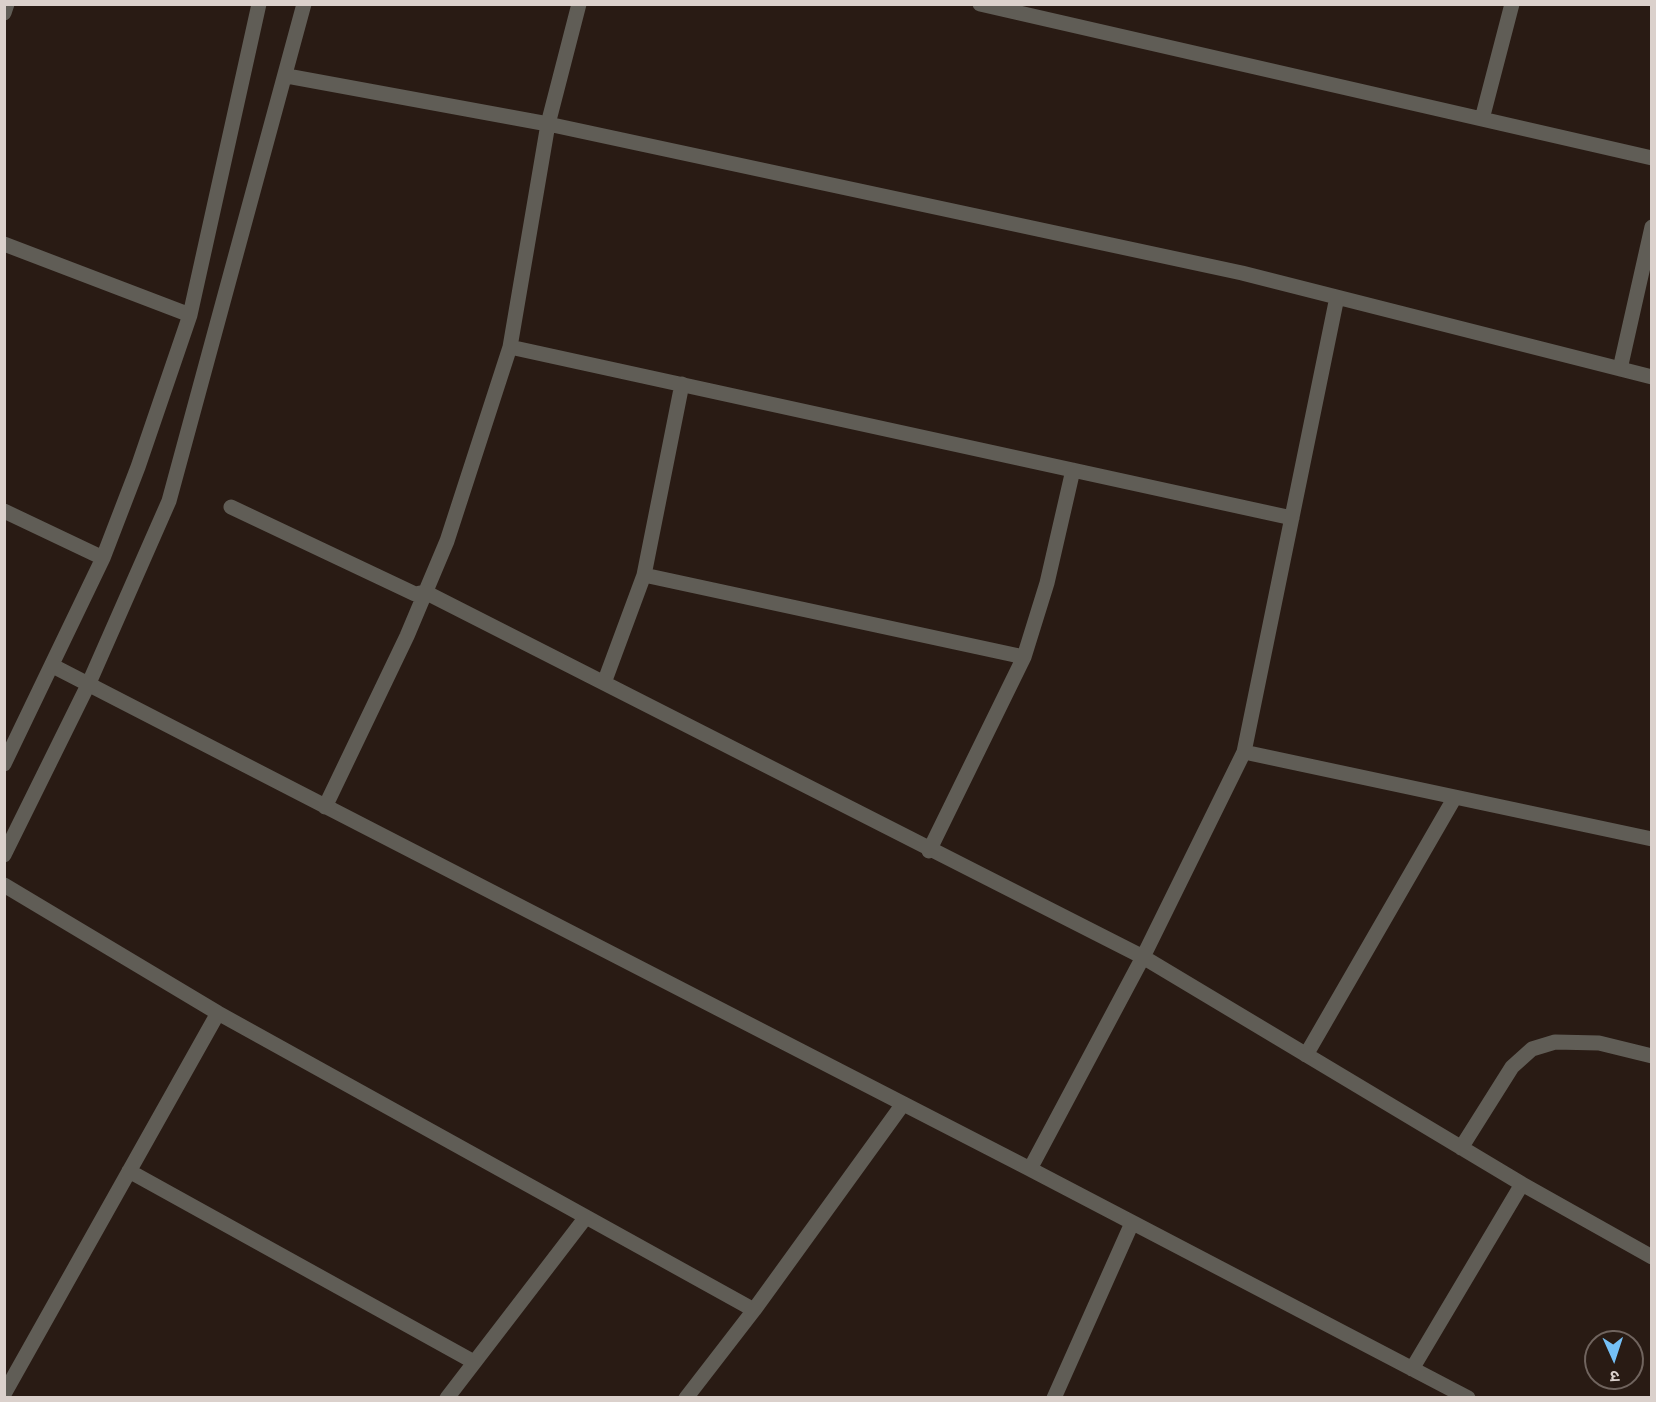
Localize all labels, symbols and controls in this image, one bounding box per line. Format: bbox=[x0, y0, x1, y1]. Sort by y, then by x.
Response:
north arrow bbox=[1584, 1330, 1644, 1390]
text: उ bbox=[1610, 1367, 1620, 1386]

